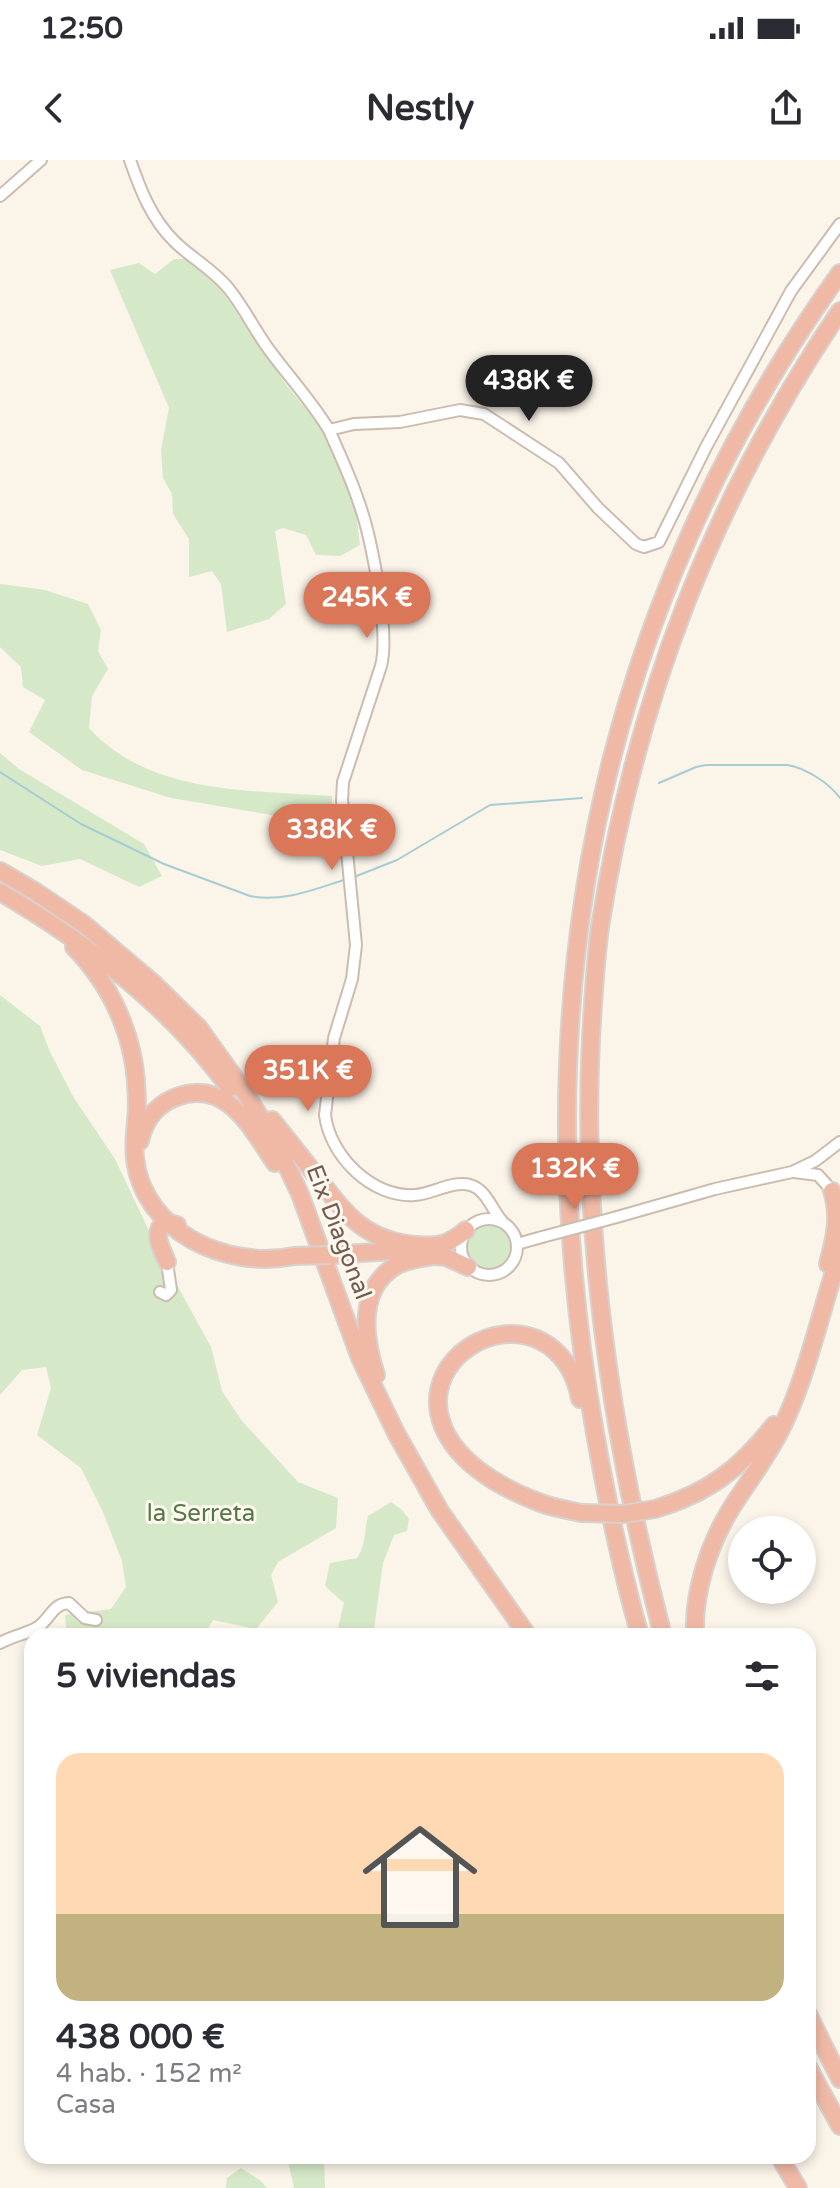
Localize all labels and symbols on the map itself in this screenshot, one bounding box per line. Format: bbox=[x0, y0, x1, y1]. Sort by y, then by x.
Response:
pin: 438K € bbox=[464, 355, 594, 423]
pin: 245K € bbox=[302, 572, 432, 640]
pin: 338K € bbox=[267, 804, 397, 872]
pin: 351K € bbox=[243, 1045, 373, 1113]
pin: 132K € bbox=[510, 1143, 640, 1211]
street label: Eix Diagonal bbox=[300, 1161, 377, 1303]
park label: la Serreta bbox=[147, 1499, 255, 1528]

